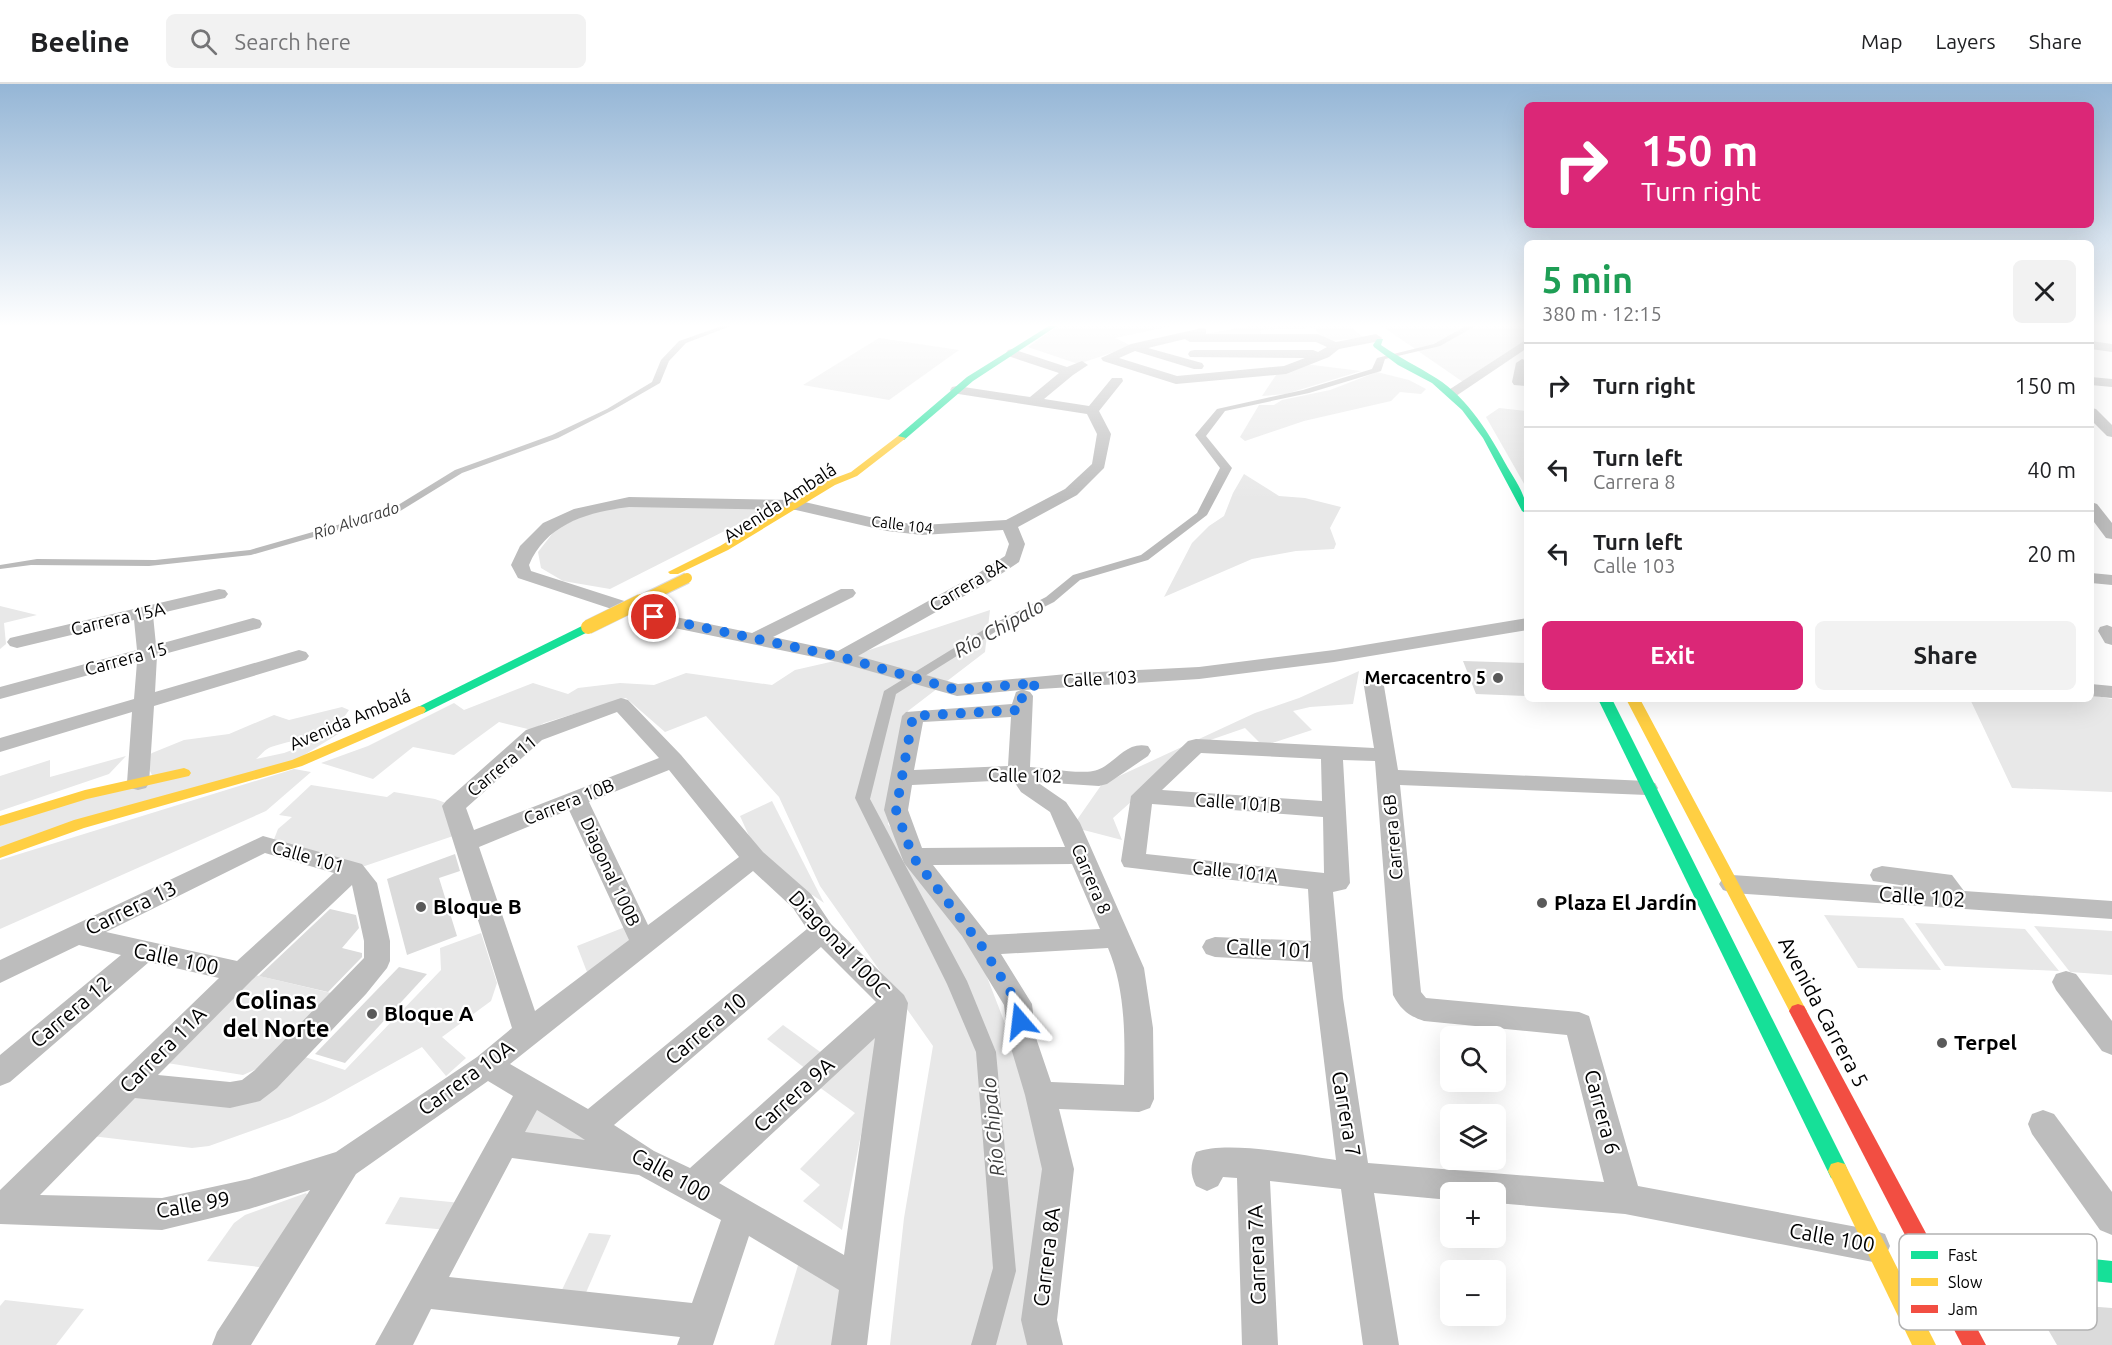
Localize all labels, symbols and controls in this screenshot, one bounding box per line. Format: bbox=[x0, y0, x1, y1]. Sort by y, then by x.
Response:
search box bbox=[166, 14, 586, 68]
icon: search bbox=[187, 25, 220, 58]
text: Beeline bbox=[30, 26, 130, 57]
text: Search here bbox=[235, 29, 351, 54]
text: Map bbox=[1861, 29, 1902, 53]
text: Layers bbox=[1935, 29, 1996, 53]
text: Share bbox=[2029, 29, 2082, 53]
icon: right bbox=[1542, 126, 1620, 204]
text: 150 m bbox=[1641, 127, 1758, 174]
text: Turn right bbox=[1641, 176, 1761, 206]
text: 5 min bbox=[1542, 259, 1633, 300]
button: close bbox=[2013, 260, 2076, 323]
text: 380 m · 12:15 bbox=[1542, 302, 1662, 325]
icon: right bbox=[1542, 369, 1575, 402]
text: Turn right bbox=[1593, 373, 1695, 398]
text: 150 m bbox=[2015, 373, 2076, 398]
text: Turn left bbox=[1593, 445, 1683, 470]
icon: left bbox=[1542, 453, 1575, 486]
text: 40 m bbox=[2027, 457, 2076, 482]
street label: Avenida Ambalá bbox=[720, 458, 839, 546]
text: Carrera 8 bbox=[1593, 470, 1675, 493]
water label: Río Alvarado bbox=[311, 498, 401, 542]
street label: Calle 104 bbox=[870, 512, 934, 537]
text: Turn left bbox=[1593, 529, 1683, 554]
icon: left bbox=[1542, 537, 1575, 570]
text: 20 m bbox=[2027, 541, 2076, 566]
street label: Carrera 8A bbox=[926, 553, 1010, 615]
text: Calle 103 bbox=[1593, 554, 1676, 577]
pin bbox=[628, 591, 679, 642]
water label: Río Chipalo bbox=[950, 593, 1048, 662]
street label: Carrera 15A bbox=[69, 597, 167, 639]
icon: arrive bbox=[637, 600, 670, 633]
button: Exit bbox=[1542, 621, 1803, 690]
button: Share bbox=[1815, 621, 2076, 690]
street label: Carrera 15 bbox=[82, 637, 169, 679]
street label: Calle 103 bbox=[1062, 666, 1138, 690]
place label: Mercacentro 5 bbox=[1364, 667, 1486, 687]
marker: Mercacentro 5 bbox=[1491, 671, 1505, 685]
street label: Avenida Ambalá bbox=[286, 685, 413, 754]
street label: Carrera 11 bbox=[463, 730, 540, 800]
street label: Calle 102 bbox=[988, 764, 1062, 786]
street label: Carrera 10B bbox=[520, 774, 617, 828]
street label: Calle 101B bbox=[1195, 789, 1282, 815]
street label: Carrera 6B bbox=[1378, 794, 1406, 881]
street label: Diagonal 100B bbox=[577, 814, 645, 929]
street label: Calle 101 bbox=[270, 836, 347, 876]
street label: Carrera 8 bbox=[1068, 841, 1116, 917]
street label: Calle 101A bbox=[1191, 857, 1279, 885]
street label: Carrera 13 bbox=[81, 875, 180, 939]
street label: Calle 102 bbox=[1878, 881, 1966, 911]
street label: Diagonal 100C bbox=[784, 885, 895, 1002]
place label: Plaza El Jardín bbox=[1554, 890, 1697, 914]
place label: Bloque B bbox=[433, 894, 522, 918]
marker: Plaza El Jardín bbox=[1535, 896, 1549, 910]
marker: Bloque B bbox=[414, 900, 428, 914]
street label: Avenida Carrera 5 bbox=[1774, 932, 1874, 1091]
street label: Calle 101 bbox=[1225, 934, 1313, 962]
street label: Calle 100 bbox=[131, 937, 221, 979]
street label: Carrera 12 bbox=[25, 970, 116, 1052]
district label: Colinas del Norte bbox=[222, 987, 330, 1042]
street label: Carrera 10 bbox=[660, 987, 751, 1069]
position arrow bbox=[988, 989, 1052, 1053]
street label: Carrera 11A bbox=[114, 1001, 211, 1097]
place label: Bloque A bbox=[384, 1001, 474, 1025]
marker: Bloque A bbox=[365, 1007, 379, 1021]
map controls bbox=[1440, 1026, 1506, 1326]
button: search bbox=[1440, 1026, 1506, 1092]
place label: Terpel bbox=[1954, 1030, 2017, 1054]
street label: Carrera 10A bbox=[413, 1034, 518, 1120]
marker: Terpel bbox=[1935, 1036, 1949, 1050]
street label: Carrera 9A bbox=[748, 1052, 839, 1137]
street label: Carrera 6 bbox=[1580, 1067, 1626, 1157]
street label: Carrera 7 bbox=[1328, 1069, 1366, 1159]
water label: Río Chipalo bbox=[977, 1077, 1008, 1177]
button: layers bbox=[1440, 1104, 1506, 1170]
street label: Calle 100 bbox=[628, 1143, 715, 1206]
button: + bbox=[1440, 1182, 1506, 1248]
street label: Calle 99 bbox=[154, 1186, 232, 1222]
street label: Carrera 7A bbox=[1242, 1204, 1270, 1306]
street label: Carrera 8A bbox=[1028, 1205, 1064, 1308]
street label: Calle 100 bbox=[1787, 1218, 1877, 1256]
legend bbox=[1899, 1234, 2097, 1330]
text: Fast bbox=[1948, 1246, 1978, 1264]
button: − bbox=[1440, 1260, 1506, 1326]
text: Slow bbox=[1948, 1273, 1983, 1291]
text: Jam bbox=[1948, 1300, 1978, 1318]

